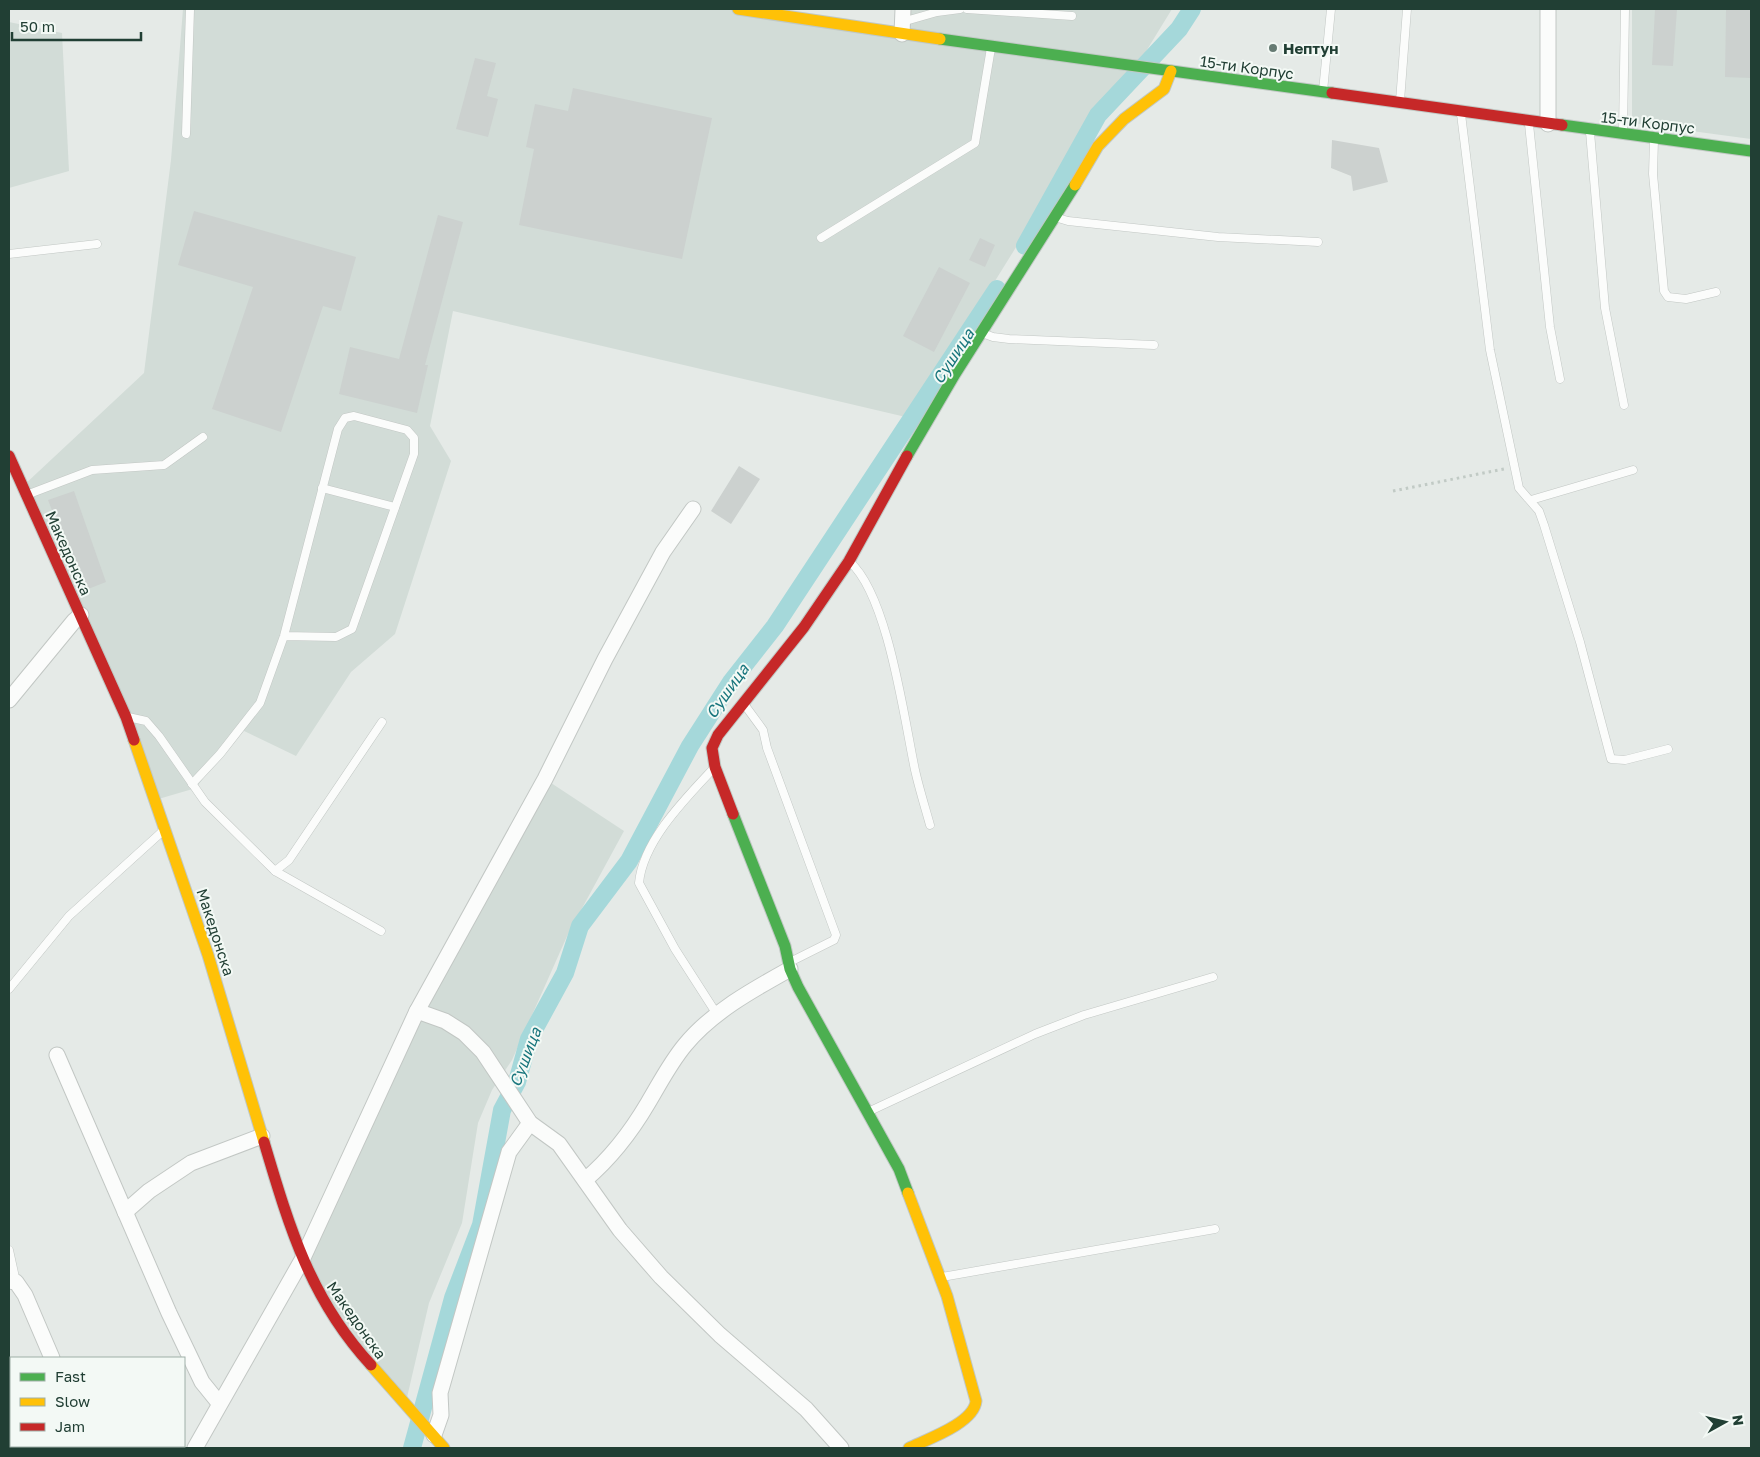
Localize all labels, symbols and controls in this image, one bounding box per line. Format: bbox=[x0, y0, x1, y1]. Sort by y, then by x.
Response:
scale bar bbox=[12, 10, 141, 42]
text: 50 m bbox=[20, 17, 55, 35]
place label: Нептун bbox=[1283, 39, 1339, 57]
marker: Нептун bbox=[1267, 42, 1279, 54]
street label: 15-ти Корпус bbox=[1199, 52, 1295, 82]
street label: 15-ти Корпус bbox=[1600, 107, 1696, 137]
water label: Сушица bbox=[928, 324, 979, 387]
street label: Македонска bbox=[42, 508, 96, 598]
water label: Сушица bbox=[701, 659, 753, 722]
street label: Македонска bbox=[193, 886, 239, 978]
water label: Сушица bbox=[505, 1024, 546, 1089]
street label: Македонска bbox=[324, 1278, 390, 1362]
legend bbox=[10, 1357, 185, 1447]
text: Fast bbox=[55, 1367, 86, 1385]
text: Slow bbox=[55, 1392, 90, 1410]
north arrow bbox=[1700, 1397, 1750, 1447]
text: N bbox=[1729, 1414, 1748, 1427]
text: Jam bbox=[55, 1417, 85, 1435]

